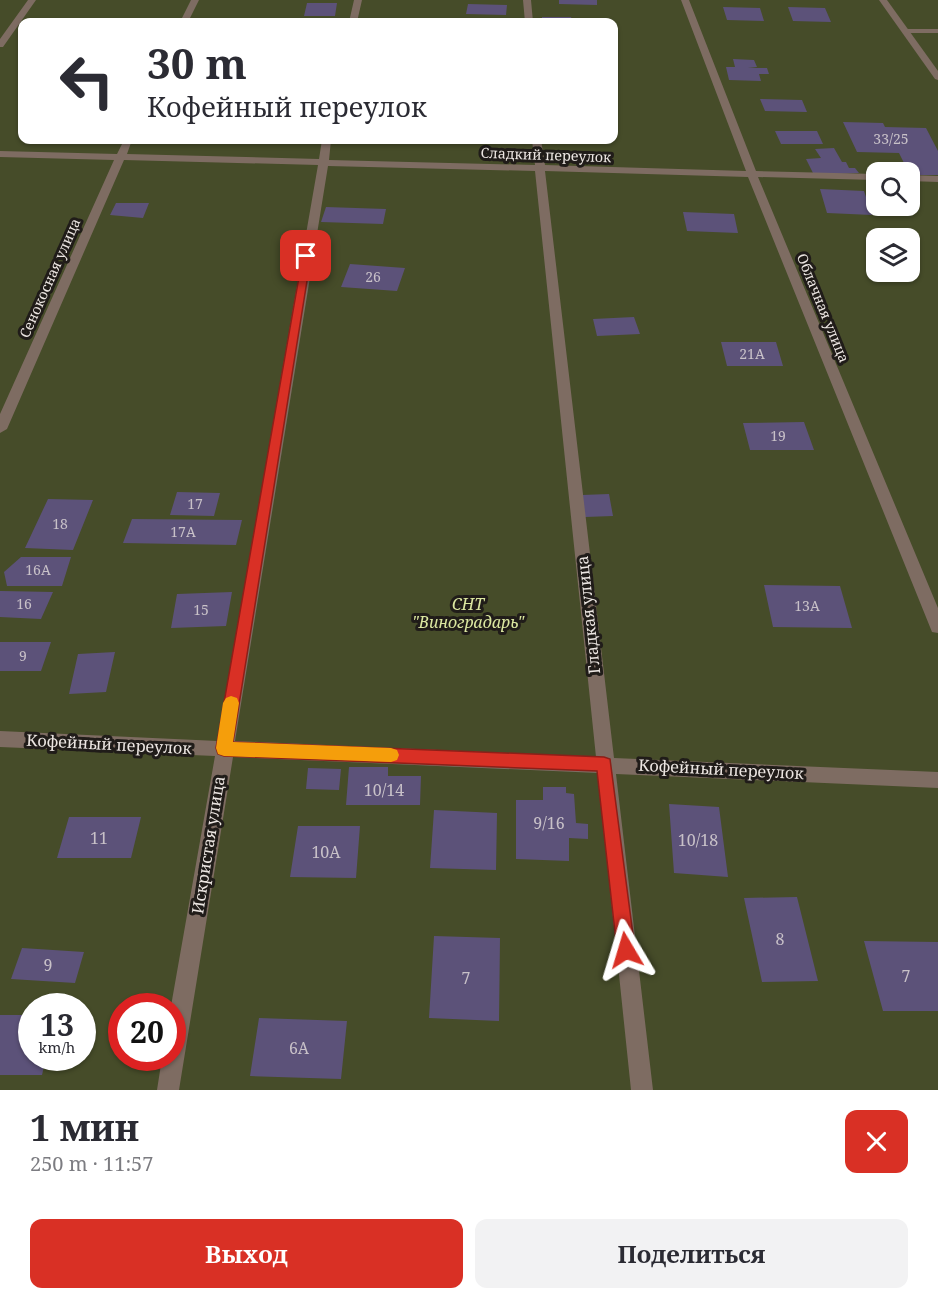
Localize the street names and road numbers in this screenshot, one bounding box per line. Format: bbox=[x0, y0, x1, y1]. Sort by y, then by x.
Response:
street label: Сладкий переулок bbox=[480, 143, 612, 166]
street label: Сенокосная улица bbox=[15, 215, 84, 341]
street label: Облачная улица bbox=[793, 250, 854, 365]
street label: Гладкая улица bbox=[571, 555, 605, 675]
street label: Кофейный переулок bbox=[26, 729, 193, 759]
street label: Кофейный переулок bbox=[638, 754, 805, 784]
street label: Искристая улица bbox=[186, 774, 230, 916]

